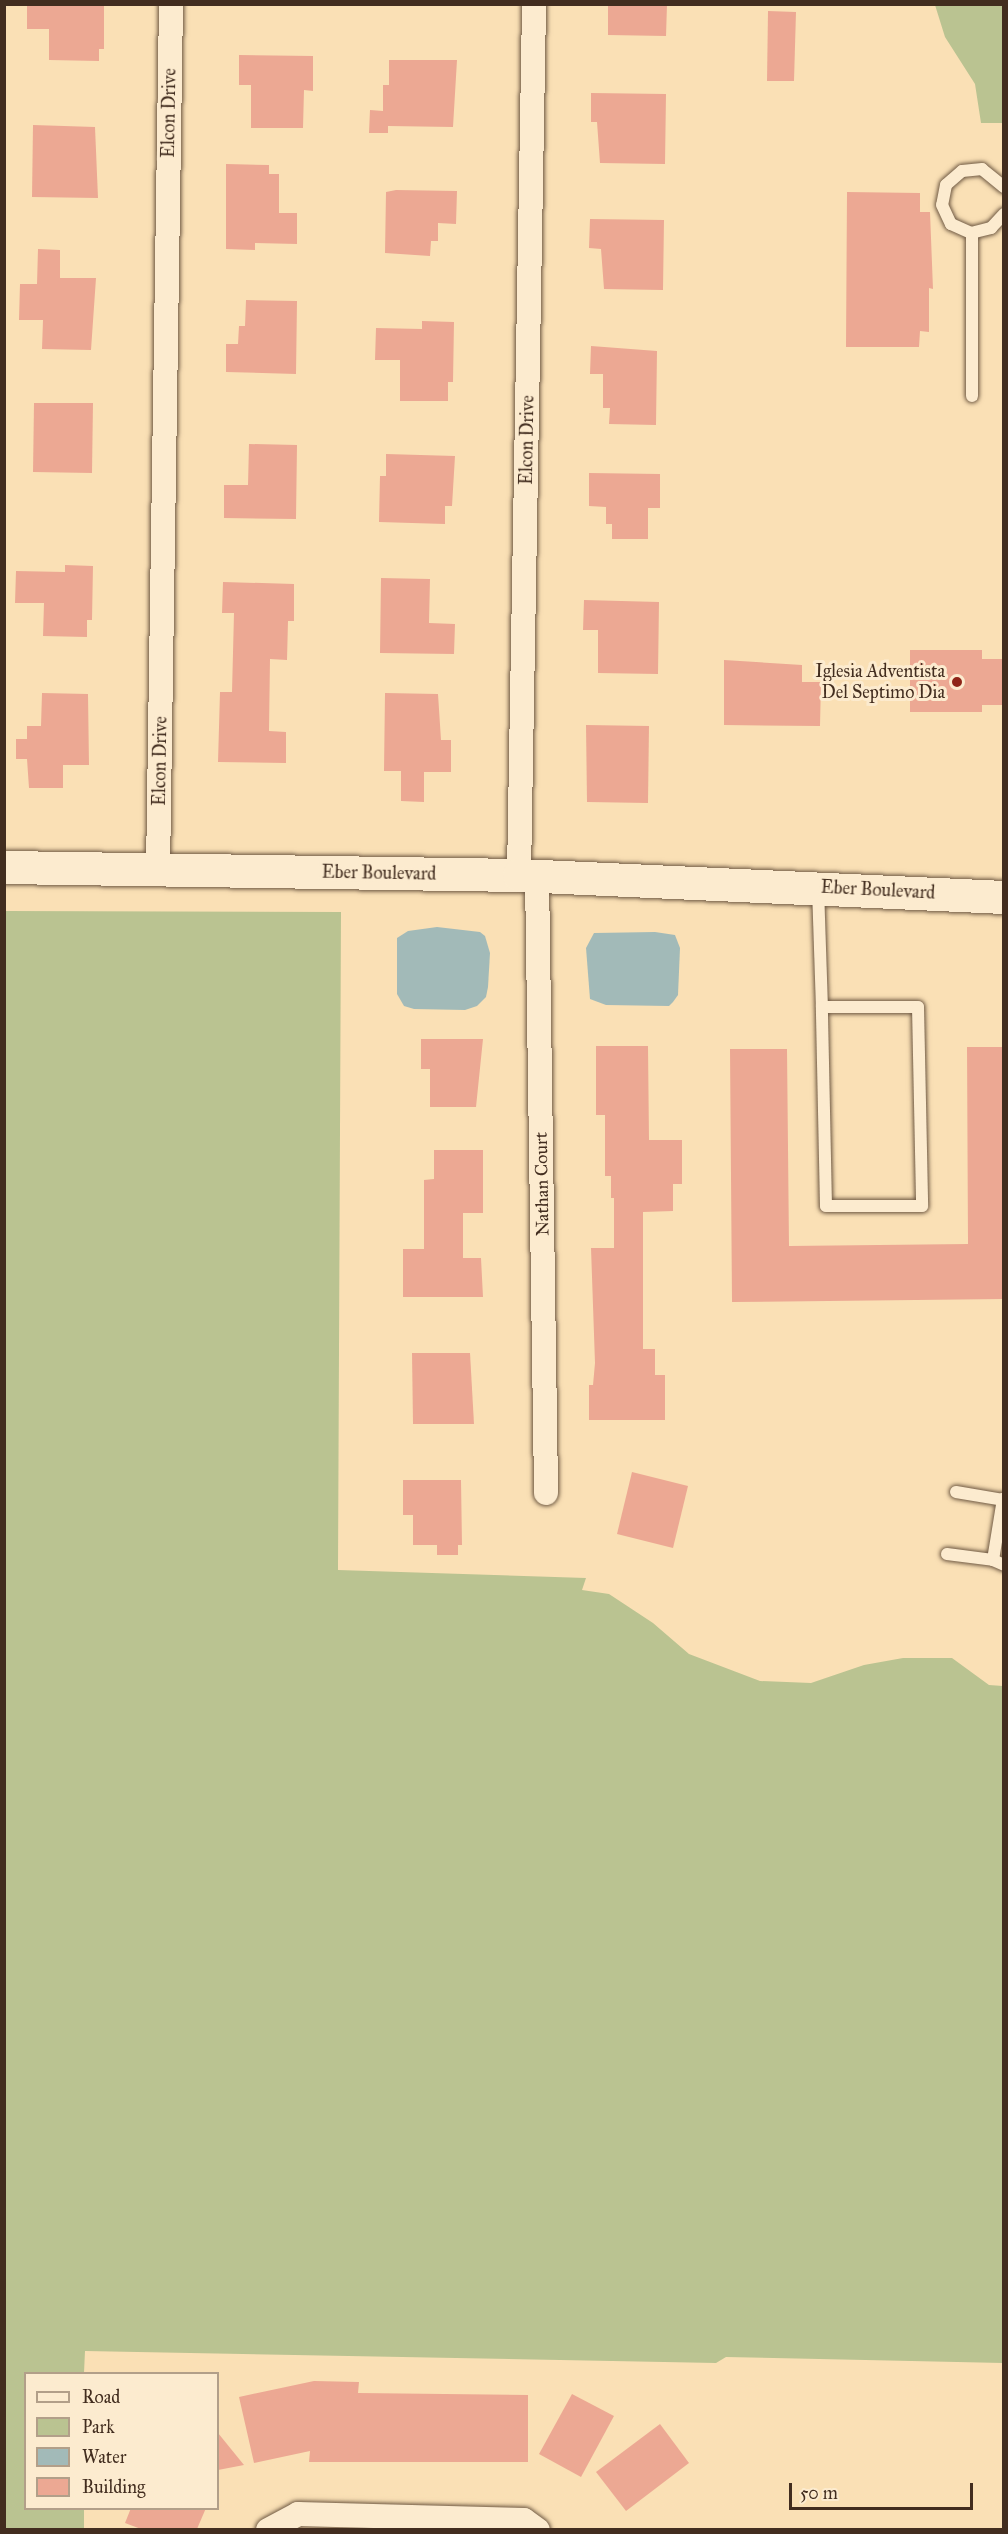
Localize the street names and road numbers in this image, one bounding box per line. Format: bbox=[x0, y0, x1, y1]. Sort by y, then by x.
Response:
street label: Elcon Drive bbox=[157, 68, 181, 158]
street label: Elcon Drive bbox=[515, 395, 539, 485]
street label: Elcon Drive bbox=[148, 716, 172, 806]
street label: Eber Boulevard bbox=[322, 861, 436, 885]
street label: Eber Boulevard bbox=[820, 876, 936, 904]
street label: Nathan Court bbox=[530, 1132, 554, 1236]

